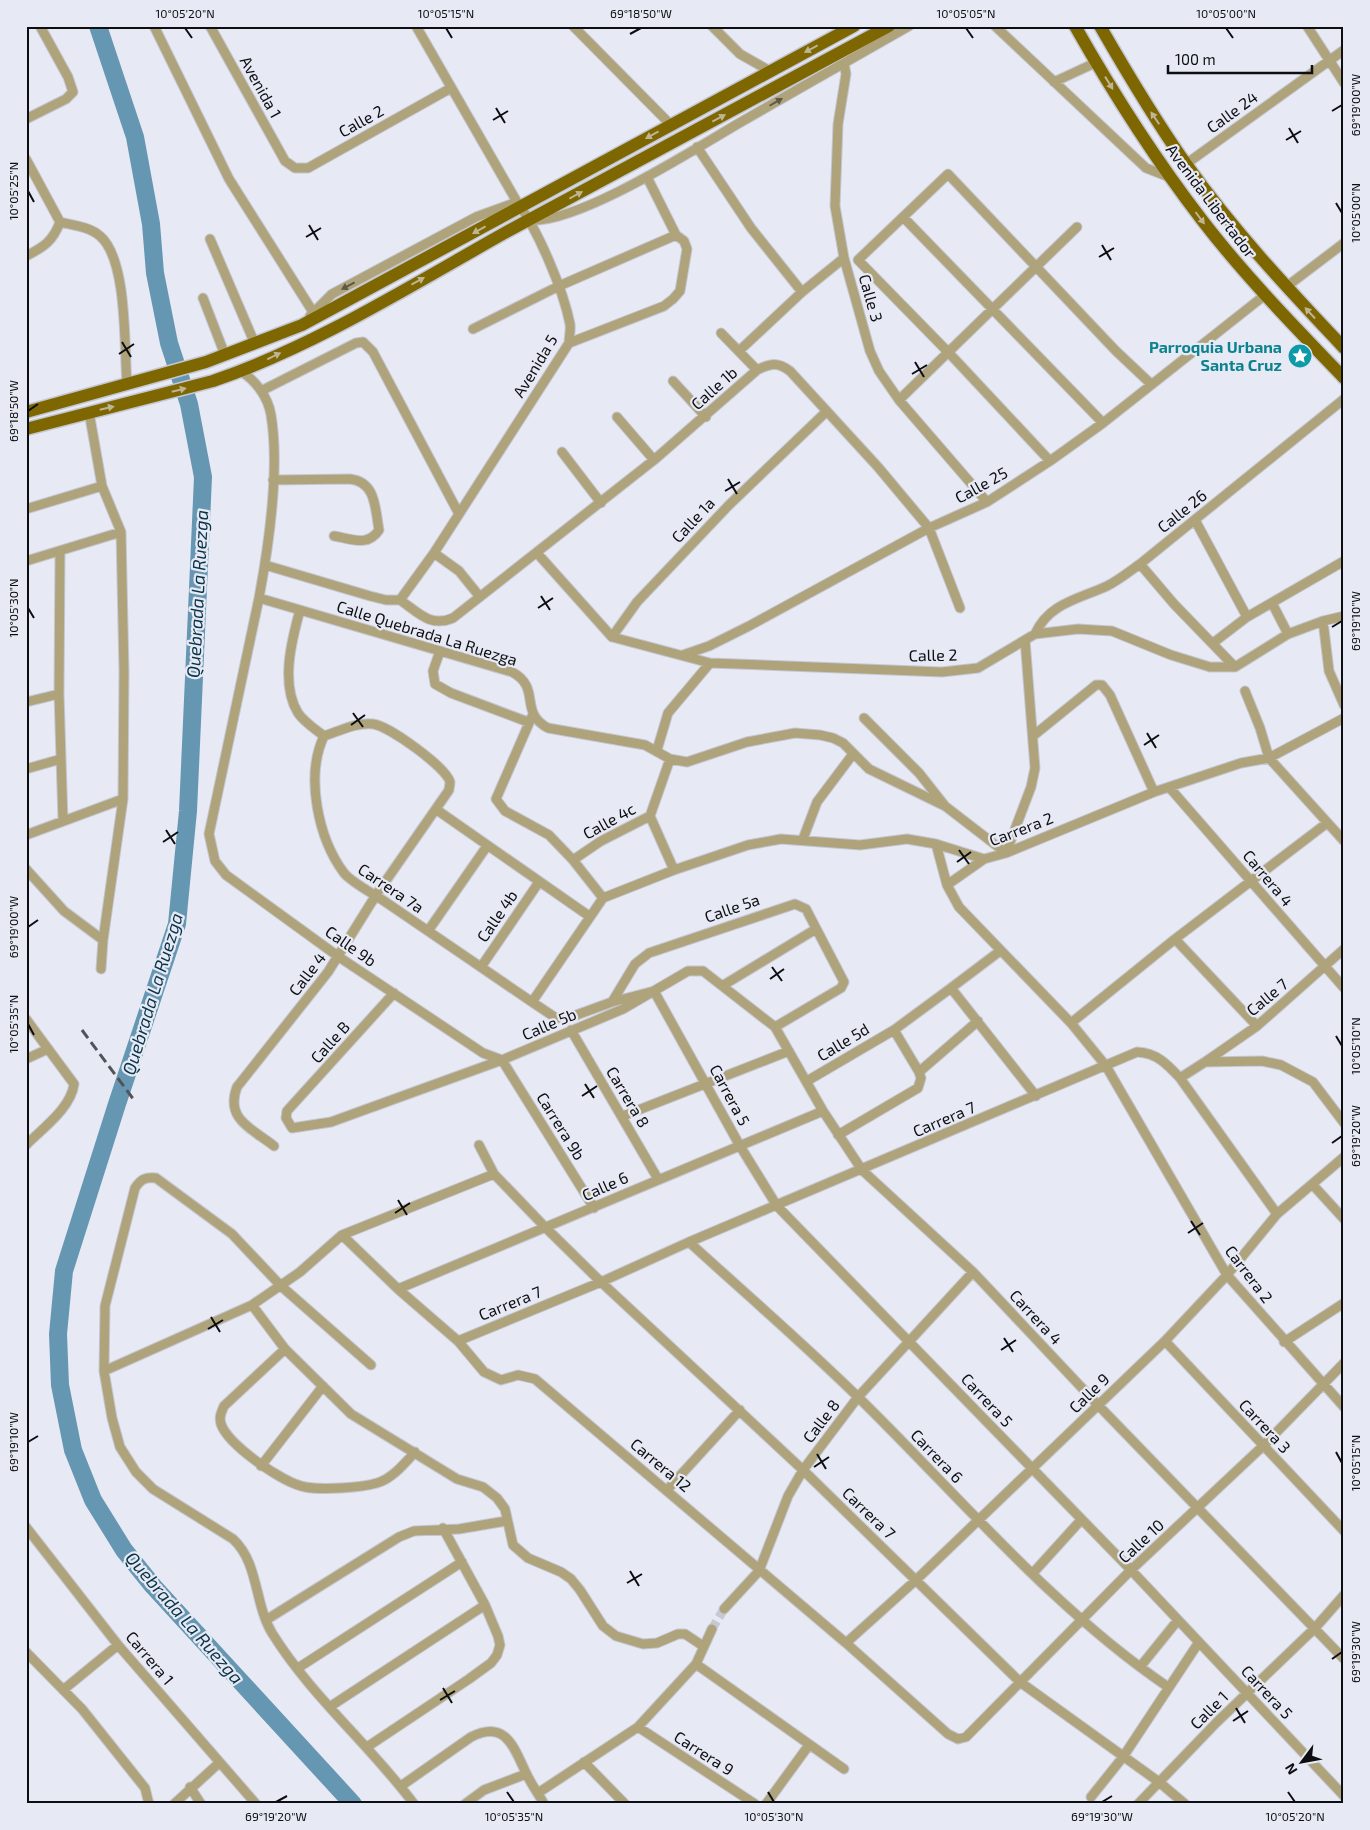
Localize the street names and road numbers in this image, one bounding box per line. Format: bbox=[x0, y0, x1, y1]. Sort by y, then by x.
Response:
street label: Avenida 1 bbox=[237, 53, 286, 121]
street label: Calle 24 bbox=[1202, 87, 1261, 136]
street label: Calle 2 bbox=[335, 100, 387, 141]
street label: Avenida Libertador bbox=[1163, 140, 1261, 262]
street label: Calle 3 bbox=[856, 272, 887, 324]
street label: Avenida 5 bbox=[508, 331, 561, 401]
street label: Calle 1b bbox=[687, 362, 740, 413]
street label: Calle 25 bbox=[951, 462, 1010, 507]
street label: Calle 26 bbox=[1153, 485, 1210, 536]
street label: Calle 1a bbox=[667, 493, 718, 546]
street label: Calle Quebrada La Ruezga bbox=[334, 596, 520, 670]
street label: Calle 2 bbox=[909, 645, 957, 664]
street label: Calle 4c bbox=[579, 798, 639, 843]
street label: Carrera 2 bbox=[986, 808, 1055, 849]
street label: Carrera 4 bbox=[1239, 846, 1298, 910]
street label: Carrera 7a bbox=[355, 859, 428, 916]
street label: Calle 4b bbox=[472, 886, 521, 945]
street label: Calle 5a bbox=[702, 889, 762, 926]
street label: Calle 9b bbox=[322, 921, 380, 970]
street label: Calle 4 bbox=[284, 948, 329, 999]
street label: Calle 7 bbox=[1242, 974, 1291, 1019]
street label: Calle 5b bbox=[519, 1004, 579, 1043]
street label: Calle B bbox=[306, 1017, 353, 1066]
street label: Calle 5d bbox=[813, 1019, 872, 1064]
street label: Carrera 5 bbox=[706, 1061, 754, 1129]
street label: Carrera 8 bbox=[603, 1063, 654, 1131]
street label: Carrera 9b bbox=[533, 1088, 590, 1163]
street label: Carrera 7 bbox=[910, 1097, 978, 1140]
street label: Calle 6 bbox=[579, 1167, 631, 1204]
street label: Carrera 2 bbox=[1222, 1241, 1277, 1306]
street label: Carrera 7 bbox=[476, 1281, 544, 1324]
street label: Carrera 4 bbox=[1006, 1285, 1067, 1348]
street label: Carrera 5 bbox=[958, 1369, 1017, 1430]
street label: Calle 9 bbox=[1065, 1369, 1113, 1416]
street label: Calle 8 bbox=[798, 1395, 843, 1446]
street label: Carrera 3 bbox=[1236, 1395, 1295, 1457]
street label: Carrera 6 bbox=[907, 1425, 967, 1486]
street label: Carrera 12 bbox=[627, 1434, 695, 1495]
street label: Carrera 7 bbox=[839, 1483, 900, 1542]
street label: Calle 10 bbox=[1114, 1515, 1167, 1567]
street label: Carrera 1 bbox=[122, 1627, 178, 1688]
street label: Carrera 5 bbox=[1238, 1661, 1297, 1722]
street label: Calle 1 bbox=[1186, 1687, 1232, 1733]
street label: Carrera 9 bbox=[671, 1726, 738, 1779]

